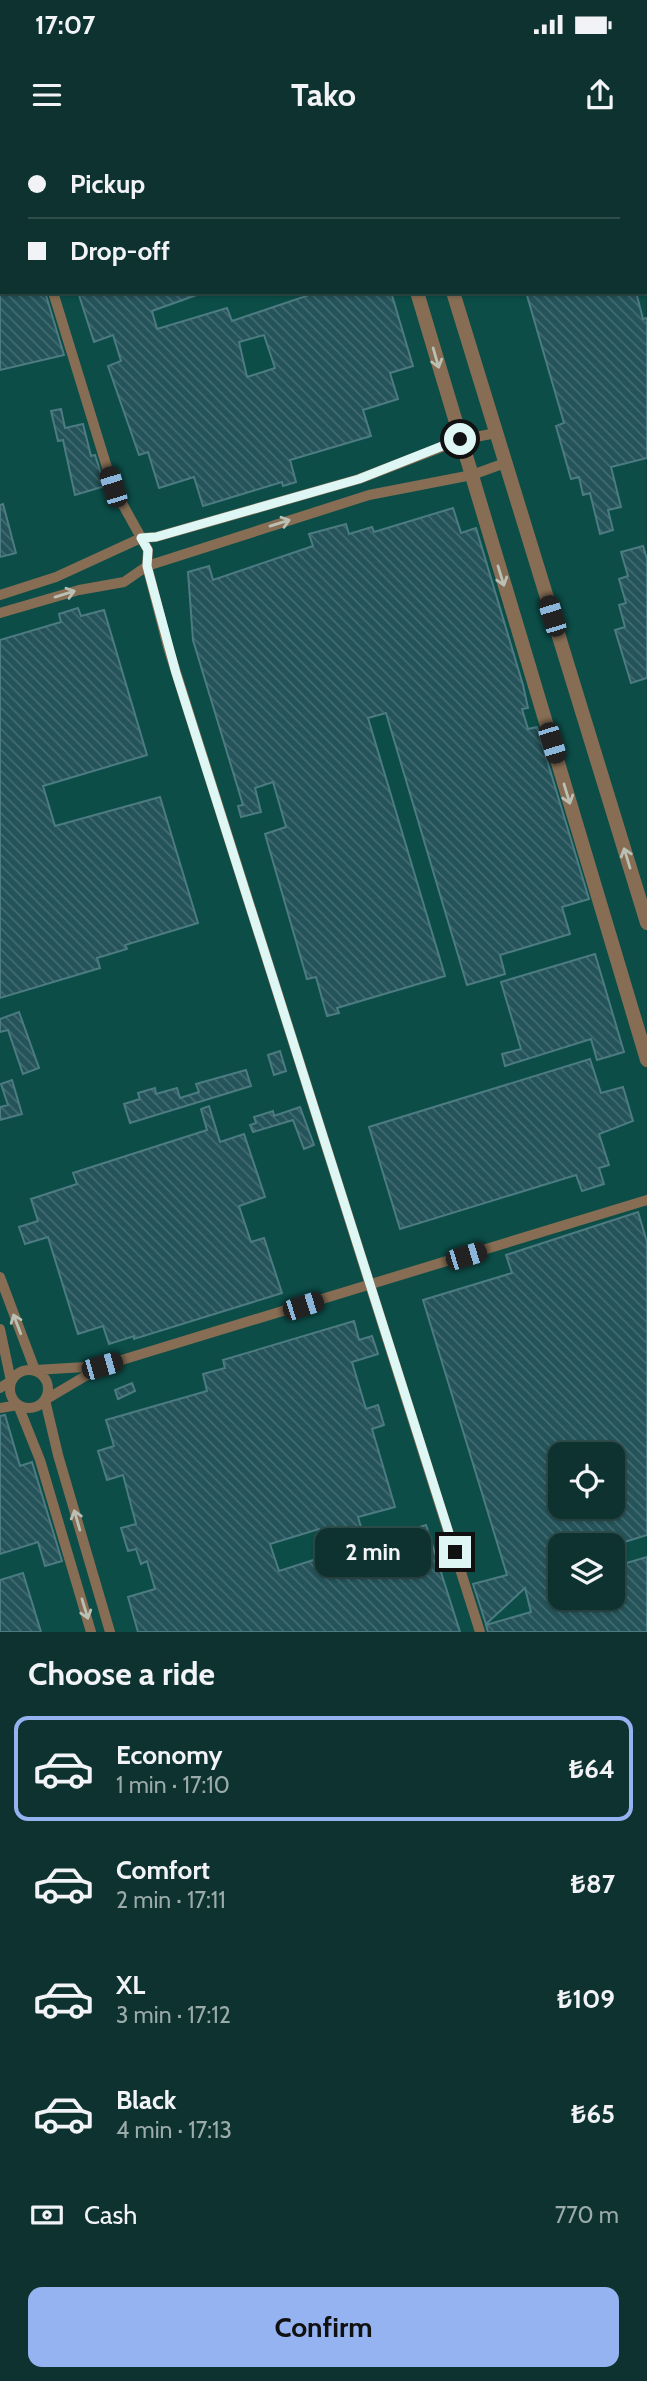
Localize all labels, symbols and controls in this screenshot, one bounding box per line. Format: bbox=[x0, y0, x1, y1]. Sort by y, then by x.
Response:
text: 17:07 bbox=[35, 9, 95, 41]
text: Tako bbox=[291, 75, 356, 114]
icon: menu bbox=[28, 76, 66, 114]
icon: share bbox=[581, 76, 619, 114]
text: Pickup bbox=[70, 168, 145, 200]
text: Drop-off bbox=[70, 235, 170, 267]
one-way arrow bbox=[431, 347, 444, 369]
route start bbox=[444, 423, 476, 455]
car bbox=[97, 464, 130, 510]
one-way arrow bbox=[268, 516, 290, 529]
one-way arrow bbox=[496, 564, 509, 586]
one-way arrow bbox=[54, 586, 76, 599]
car bbox=[536, 593, 569, 639]
car bbox=[536, 720, 569, 766]
one-way arrow bbox=[562, 782, 574, 804]
one-way arrow bbox=[619, 847, 632, 869]
car bbox=[443, 1240, 490, 1272]
car bbox=[280, 1290, 327, 1322]
one-way arrow bbox=[10, 1313, 23, 1335]
car bbox=[79, 1350, 126, 1382]
map controls bbox=[548, 1442, 625, 1610]
button: locate bbox=[548, 1442, 625, 1519]
one-way arrow bbox=[69, 1509, 82, 1531]
callout: 2 min bbox=[315, 1528, 430, 1576]
button: layers bbox=[548, 1533, 625, 1610]
route end bbox=[439, 1536, 471, 1568]
text: 2 min bbox=[345, 1538, 401, 1566]
one-way arrow bbox=[79, 1598, 92, 1620]
text: Choose a ride bbox=[28, 1654, 215, 1693]
icon: car bbox=[32, 1737, 95, 1800]
text: Economy bbox=[116, 1739, 222, 1771]
text: ₺64 bbox=[569, 1753, 615, 1785]
text: 1 min · 17:10 bbox=[116, 1771, 230, 1799]
icon: car bbox=[32, 1852, 95, 1915]
text: Comfort bbox=[116, 1854, 210, 1886]
text: ₺87 bbox=[571, 1868, 615, 1900]
text: 2 min · 17:11 bbox=[116, 1886, 226, 1914]
icon: car bbox=[32, 1967, 95, 2030]
text: XL bbox=[116, 1969, 145, 2001]
text: ₺109 bbox=[557, 1983, 615, 2015]
text: 3 min · 17:12 bbox=[116, 2001, 231, 2029]
icon: car bbox=[32, 2082, 95, 2145]
text: Black bbox=[116, 2084, 176, 2116]
text: ₺65 bbox=[571, 2098, 615, 2130]
text: 4 min · 17:13 bbox=[116, 2116, 232, 2144]
icon: cash bbox=[28, 2196, 66, 2234]
text: Cash bbox=[84, 2199, 137, 2231]
text: 770 m bbox=[555, 2201, 619, 2229]
button: Confirm bbox=[28, 2287, 619, 2367]

